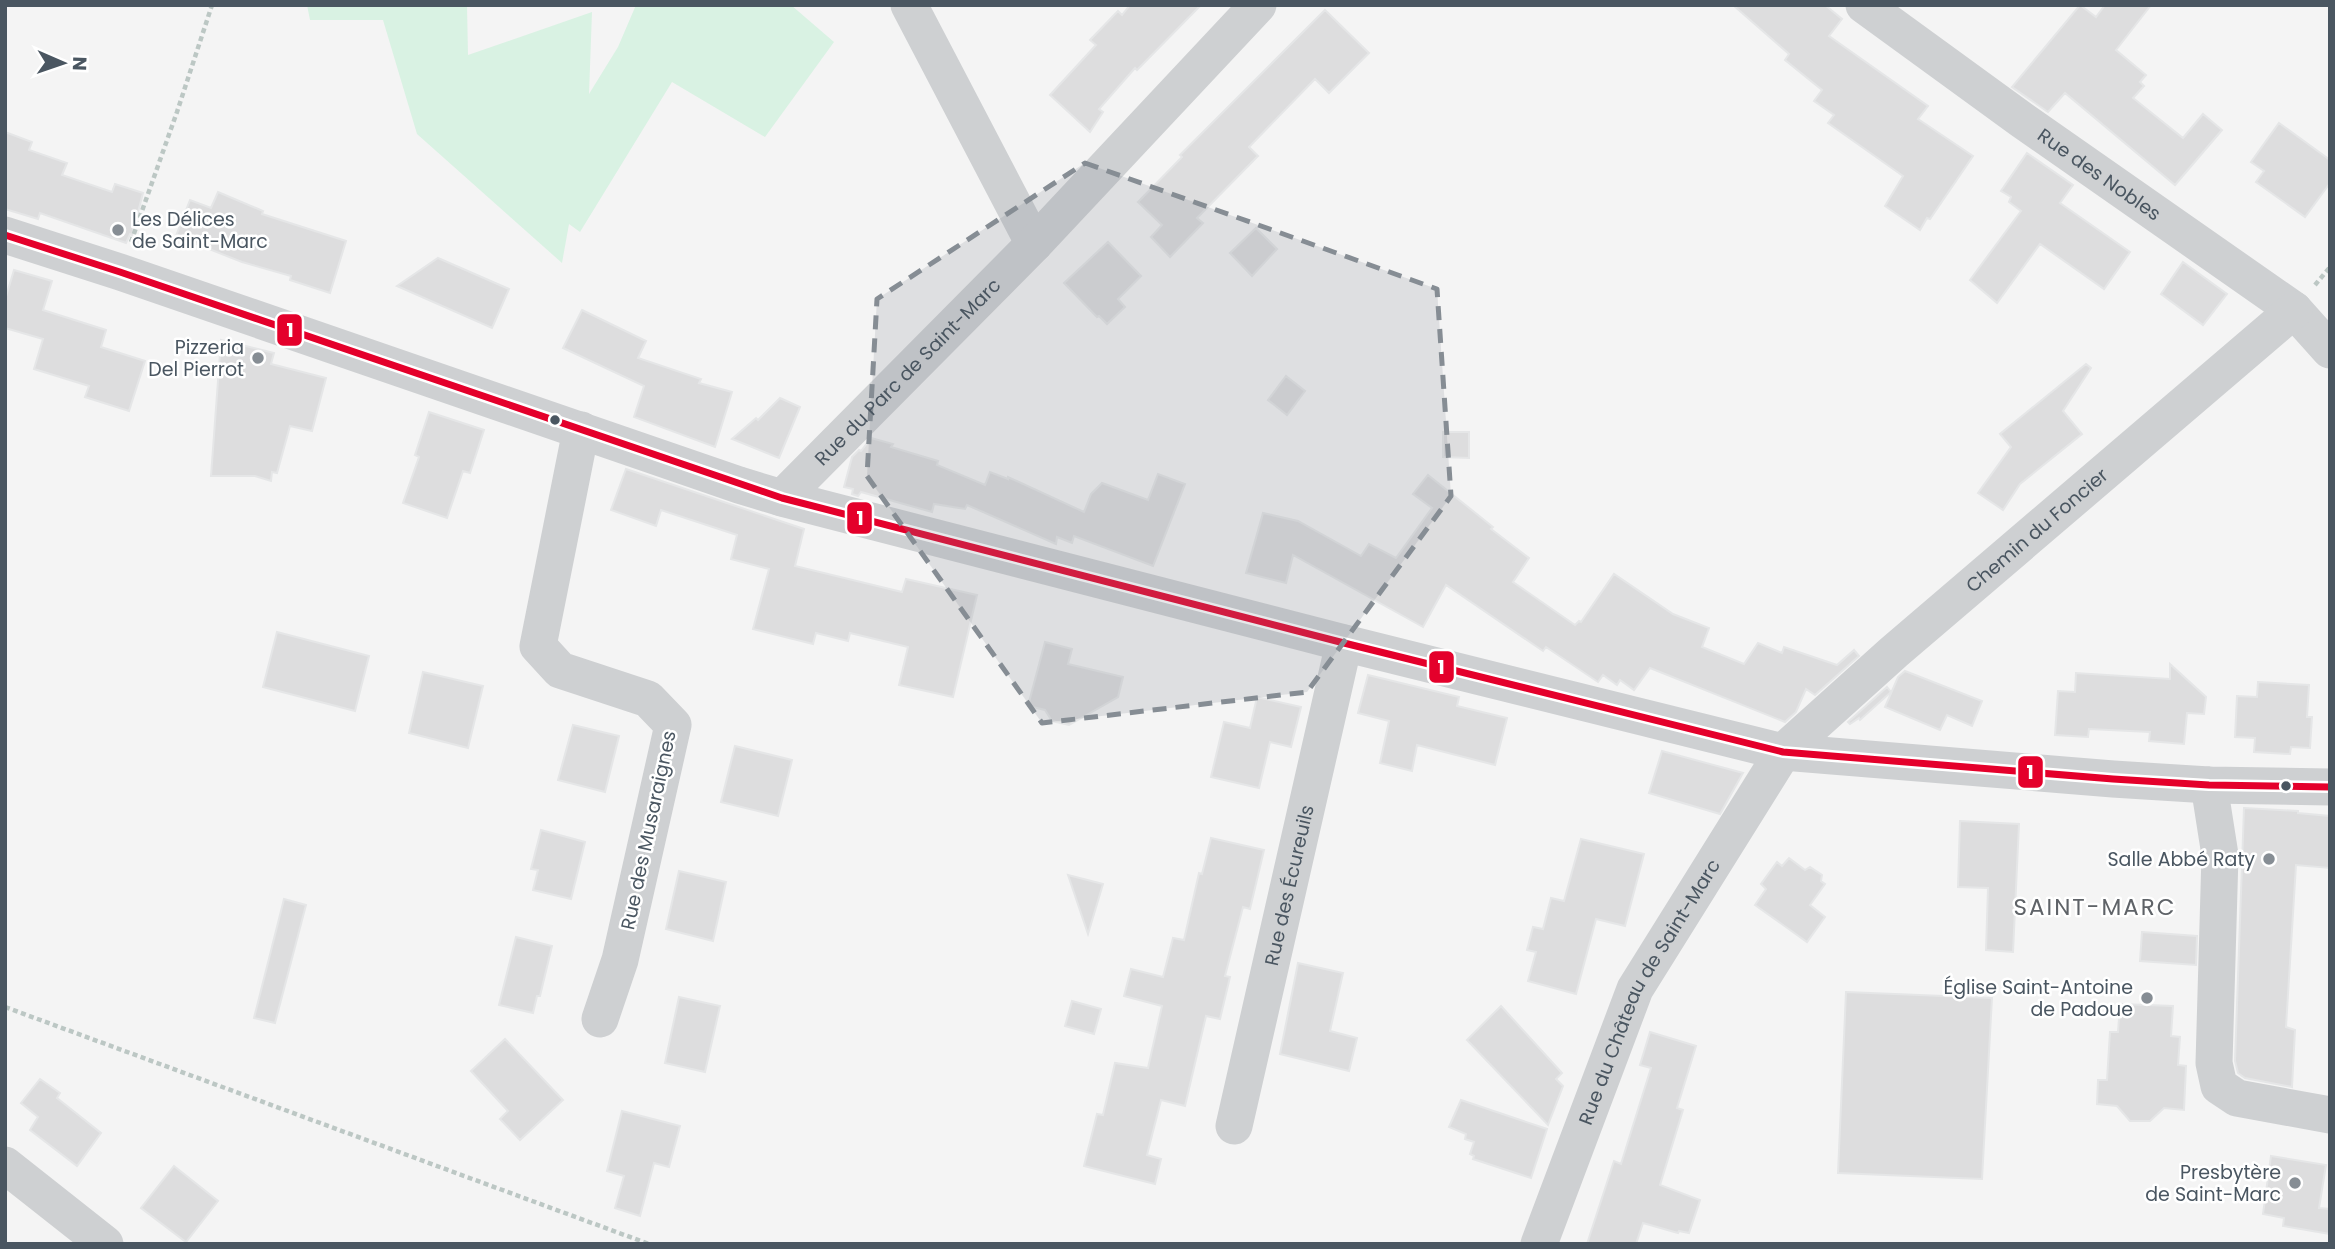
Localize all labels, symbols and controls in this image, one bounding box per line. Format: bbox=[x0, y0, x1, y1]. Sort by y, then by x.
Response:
north arrow bbox=[28, 28, 98, 98]
text: N bbox=[66, 56, 93, 71]
street label: Rue des Nobles bbox=[2032, 122, 2166, 227]
place label: Les Délices de Saint-Marc bbox=[132, 206, 268, 255]
marker: Les Délices de Saint-Marc bbox=[110, 222, 126, 238]
street label: Rue du Parc de Saint-Marc bbox=[809, 272, 1007, 472]
line badge: 1 bbox=[276, 313, 303, 347]
text: 1 bbox=[286, 317, 294, 344]
place label: Pizzeria Del Pierrot bbox=[148, 334, 244, 383]
marker: Pizzeria Del Pierrot bbox=[250, 350, 266, 366]
unlabelled marker bbox=[548, 413, 562, 427]
street label: Chemin du Foncier bbox=[1960, 462, 2114, 599]
line badge: 1 bbox=[846, 501, 873, 535]
text: 1 bbox=[856, 505, 864, 532]
line badge: 1 bbox=[1428, 650, 1455, 684]
text: 1 bbox=[1437, 654, 1445, 681]
street label: Rue des Musaraignes bbox=[614, 728, 683, 932]
line badge: 1 bbox=[2017, 755, 2044, 789]
text: 1 bbox=[2026, 759, 2034, 786]
unlabelled marker bbox=[2279, 779, 2293, 793]
street label: Rue des Écureuils bbox=[1258, 802, 1321, 968]
place label: Salle Abbé Raty bbox=[2107, 846, 2255, 873]
marker: Salle Abbé Raty bbox=[2261, 851, 2277, 867]
street label: Rue du Château de Saint-Marc bbox=[1572, 854, 1727, 1129]
district label: SAINT-MARC bbox=[2014, 891, 2177, 923]
place label: Église Saint-Antoine de Padoue bbox=[1943, 974, 2133, 1023]
marker: Église Saint-Antoine de Padoue bbox=[2139, 990, 2155, 1006]
place label: Presbytère de Saint-Marc bbox=[2145, 1159, 2281, 1208]
marker: Presbytère de Saint-Marc bbox=[2287, 1175, 2303, 1191]

